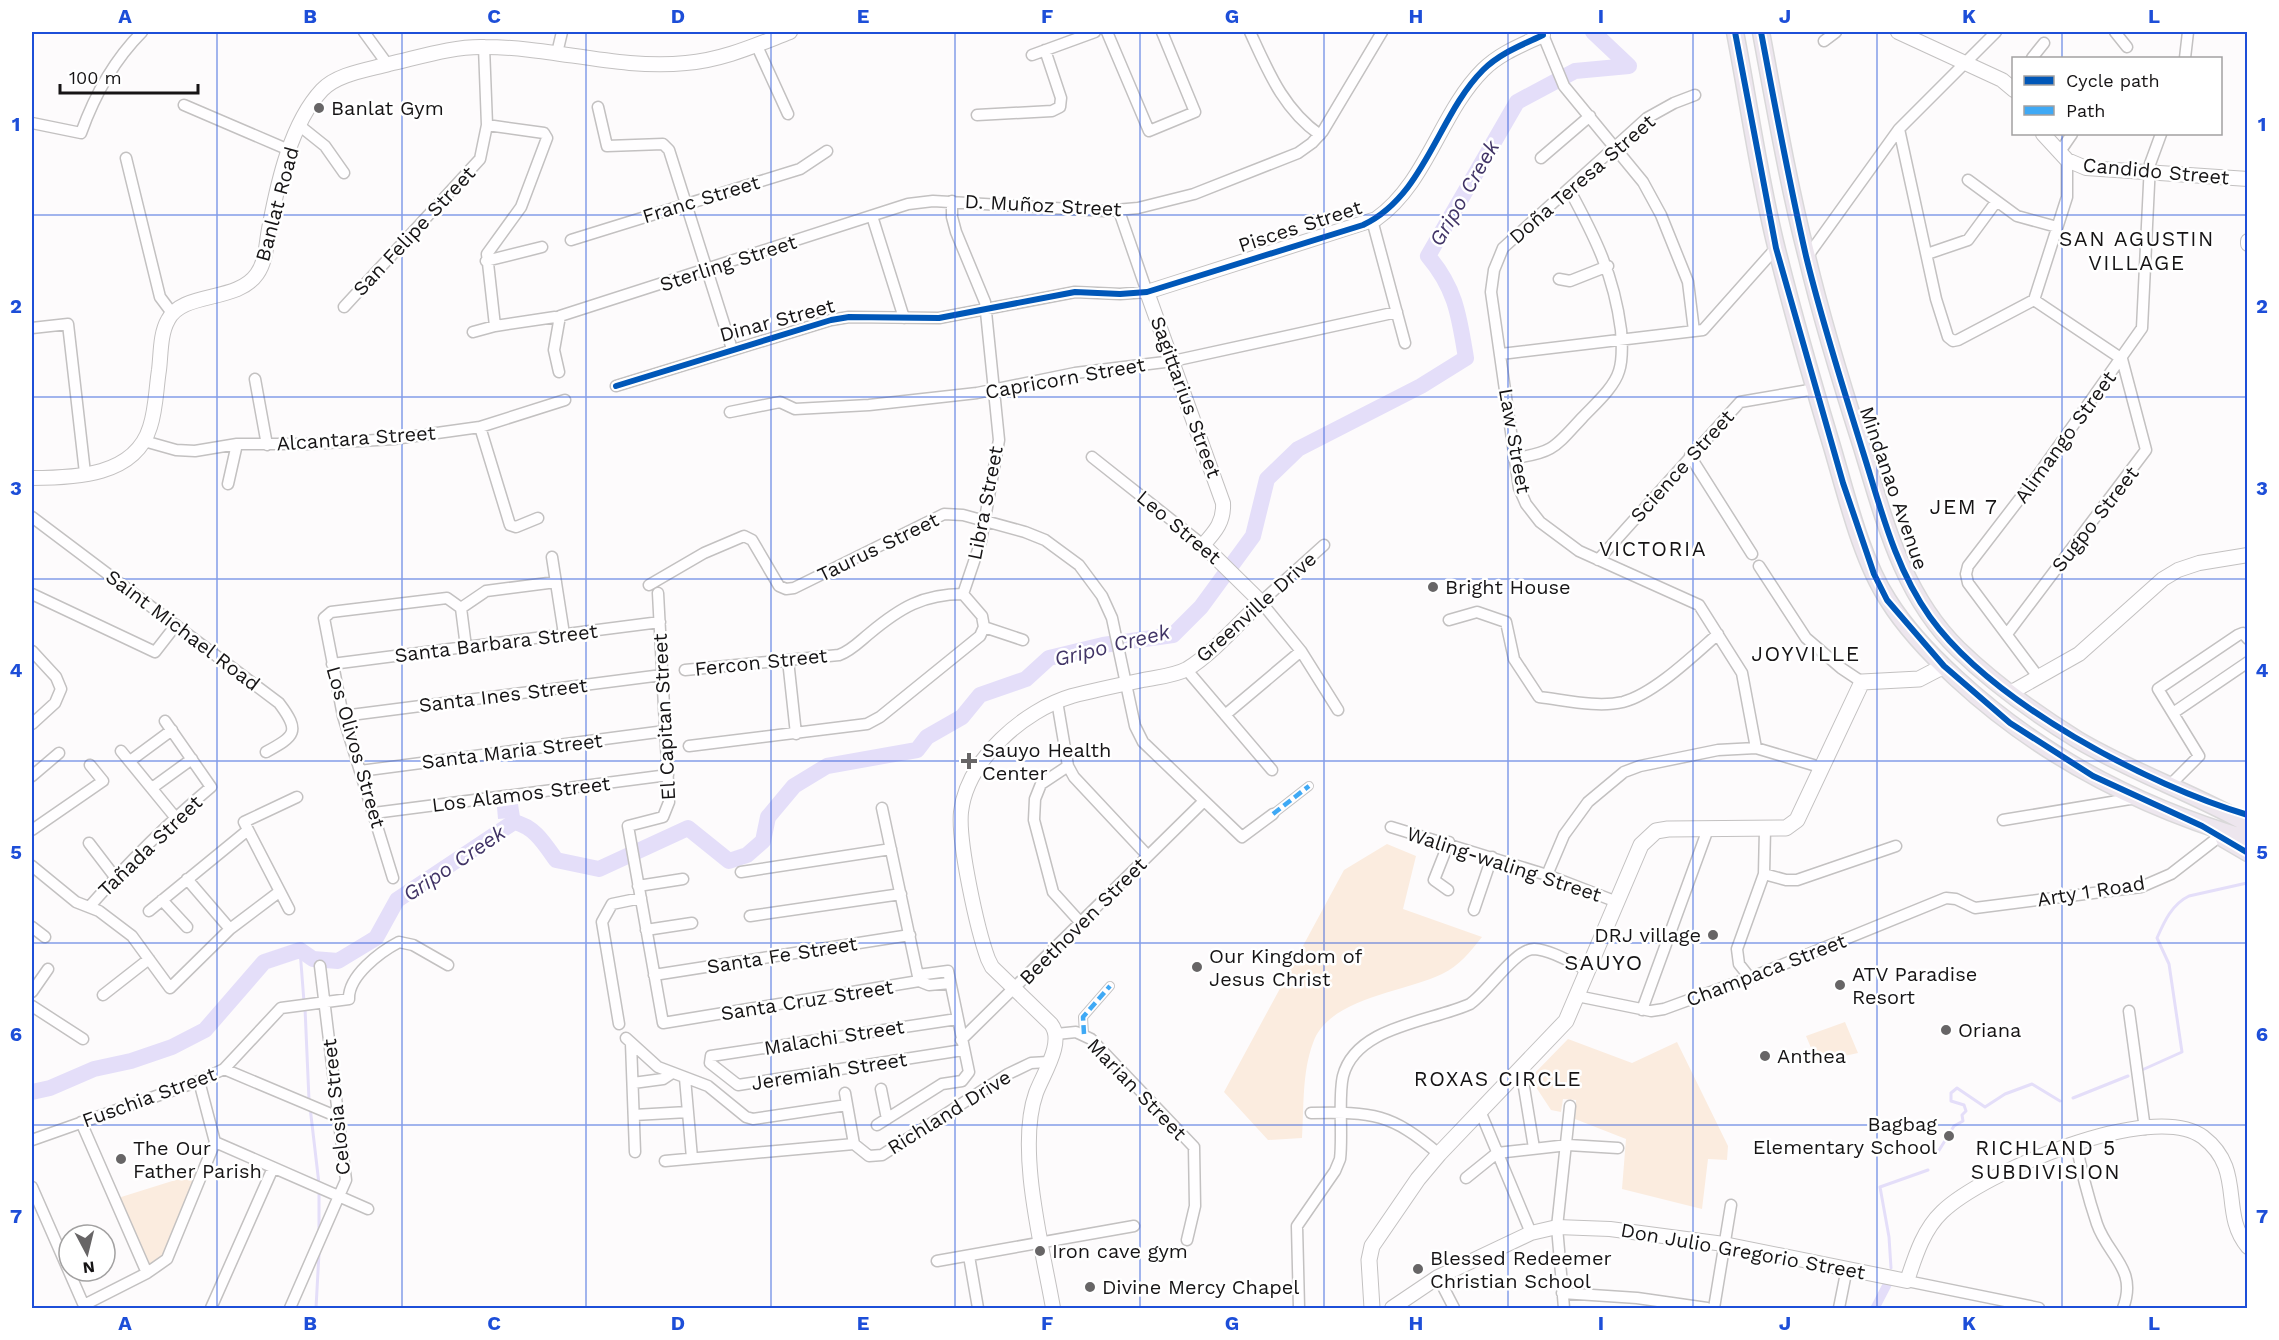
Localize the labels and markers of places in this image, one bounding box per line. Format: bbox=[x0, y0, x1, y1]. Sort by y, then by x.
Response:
place label: Banlat Gym bbox=[331, 96, 444, 120]
marker: Banlat Gym bbox=[312, 101, 326, 115]
place label: Bright House bbox=[1445, 575, 1571, 599]
marker: Bright House bbox=[1426, 580, 1440, 594]
place label: Sauyo Health Center bbox=[982, 738, 1111, 785]
marker: Sauyo Health Center bbox=[960, 752, 978, 770]
place label: DRJ village bbox=[1594, 923, 1701, 947]
marker: DRJ village bbox=[1706, 928, 1720, 942]
place label: Our Kingdom of Jesus Christ bbox=[1209, 944, 1363, 991]
marker: Our Kingdom of Jesus Christ bbox=[1190, 960, 1204, 974]
place label: ATV Paradise Resort bbox=[1852, 962, 1977, 1009]
marker: ATV Paradise Resort bbox=[1833, 978, 1847, 992]
place label: Oriana bbox=[1958, 1018, 2021, 1042]
marker: Oriana bbox=[1939, 1023, 1953, 1037]
place label: Anthea bbox=[1777, 1044, 1846, 1068]
marker: Anthea bbox=[1758, 1049, 1772, 1063]
place label: Bagbag Elementary School bbox=[1753, 1112, 1937, 1159]
marker: Bagbag Elementary School bbox=[1942, 1129, 1956, 1143]
place label: The Our Father Parish bbox=[133, 1136, 262, 1183]
marker: The Our Father Parish bbox=[114, 1152, 128, 1166]
place label: Iron cave gym bbox=[1052, 1239, 1188, 1263]
marker: Iron cave gym bbox=[1033, 1244, 1047, 1258]
place label: Blessed Redeemer Christian School bbox=[1430, 1246, 1612, 1293]
marker: Blessed Redeemer Christian School bbox=[1411, 1262, 1425, 1276]
place label: Divine Mercy Chapel bbox=[1102, 1275, 1299, 1299]
marker: Divine Mercy Chapel bbox=[1083, 1280, 1097, 1294]

